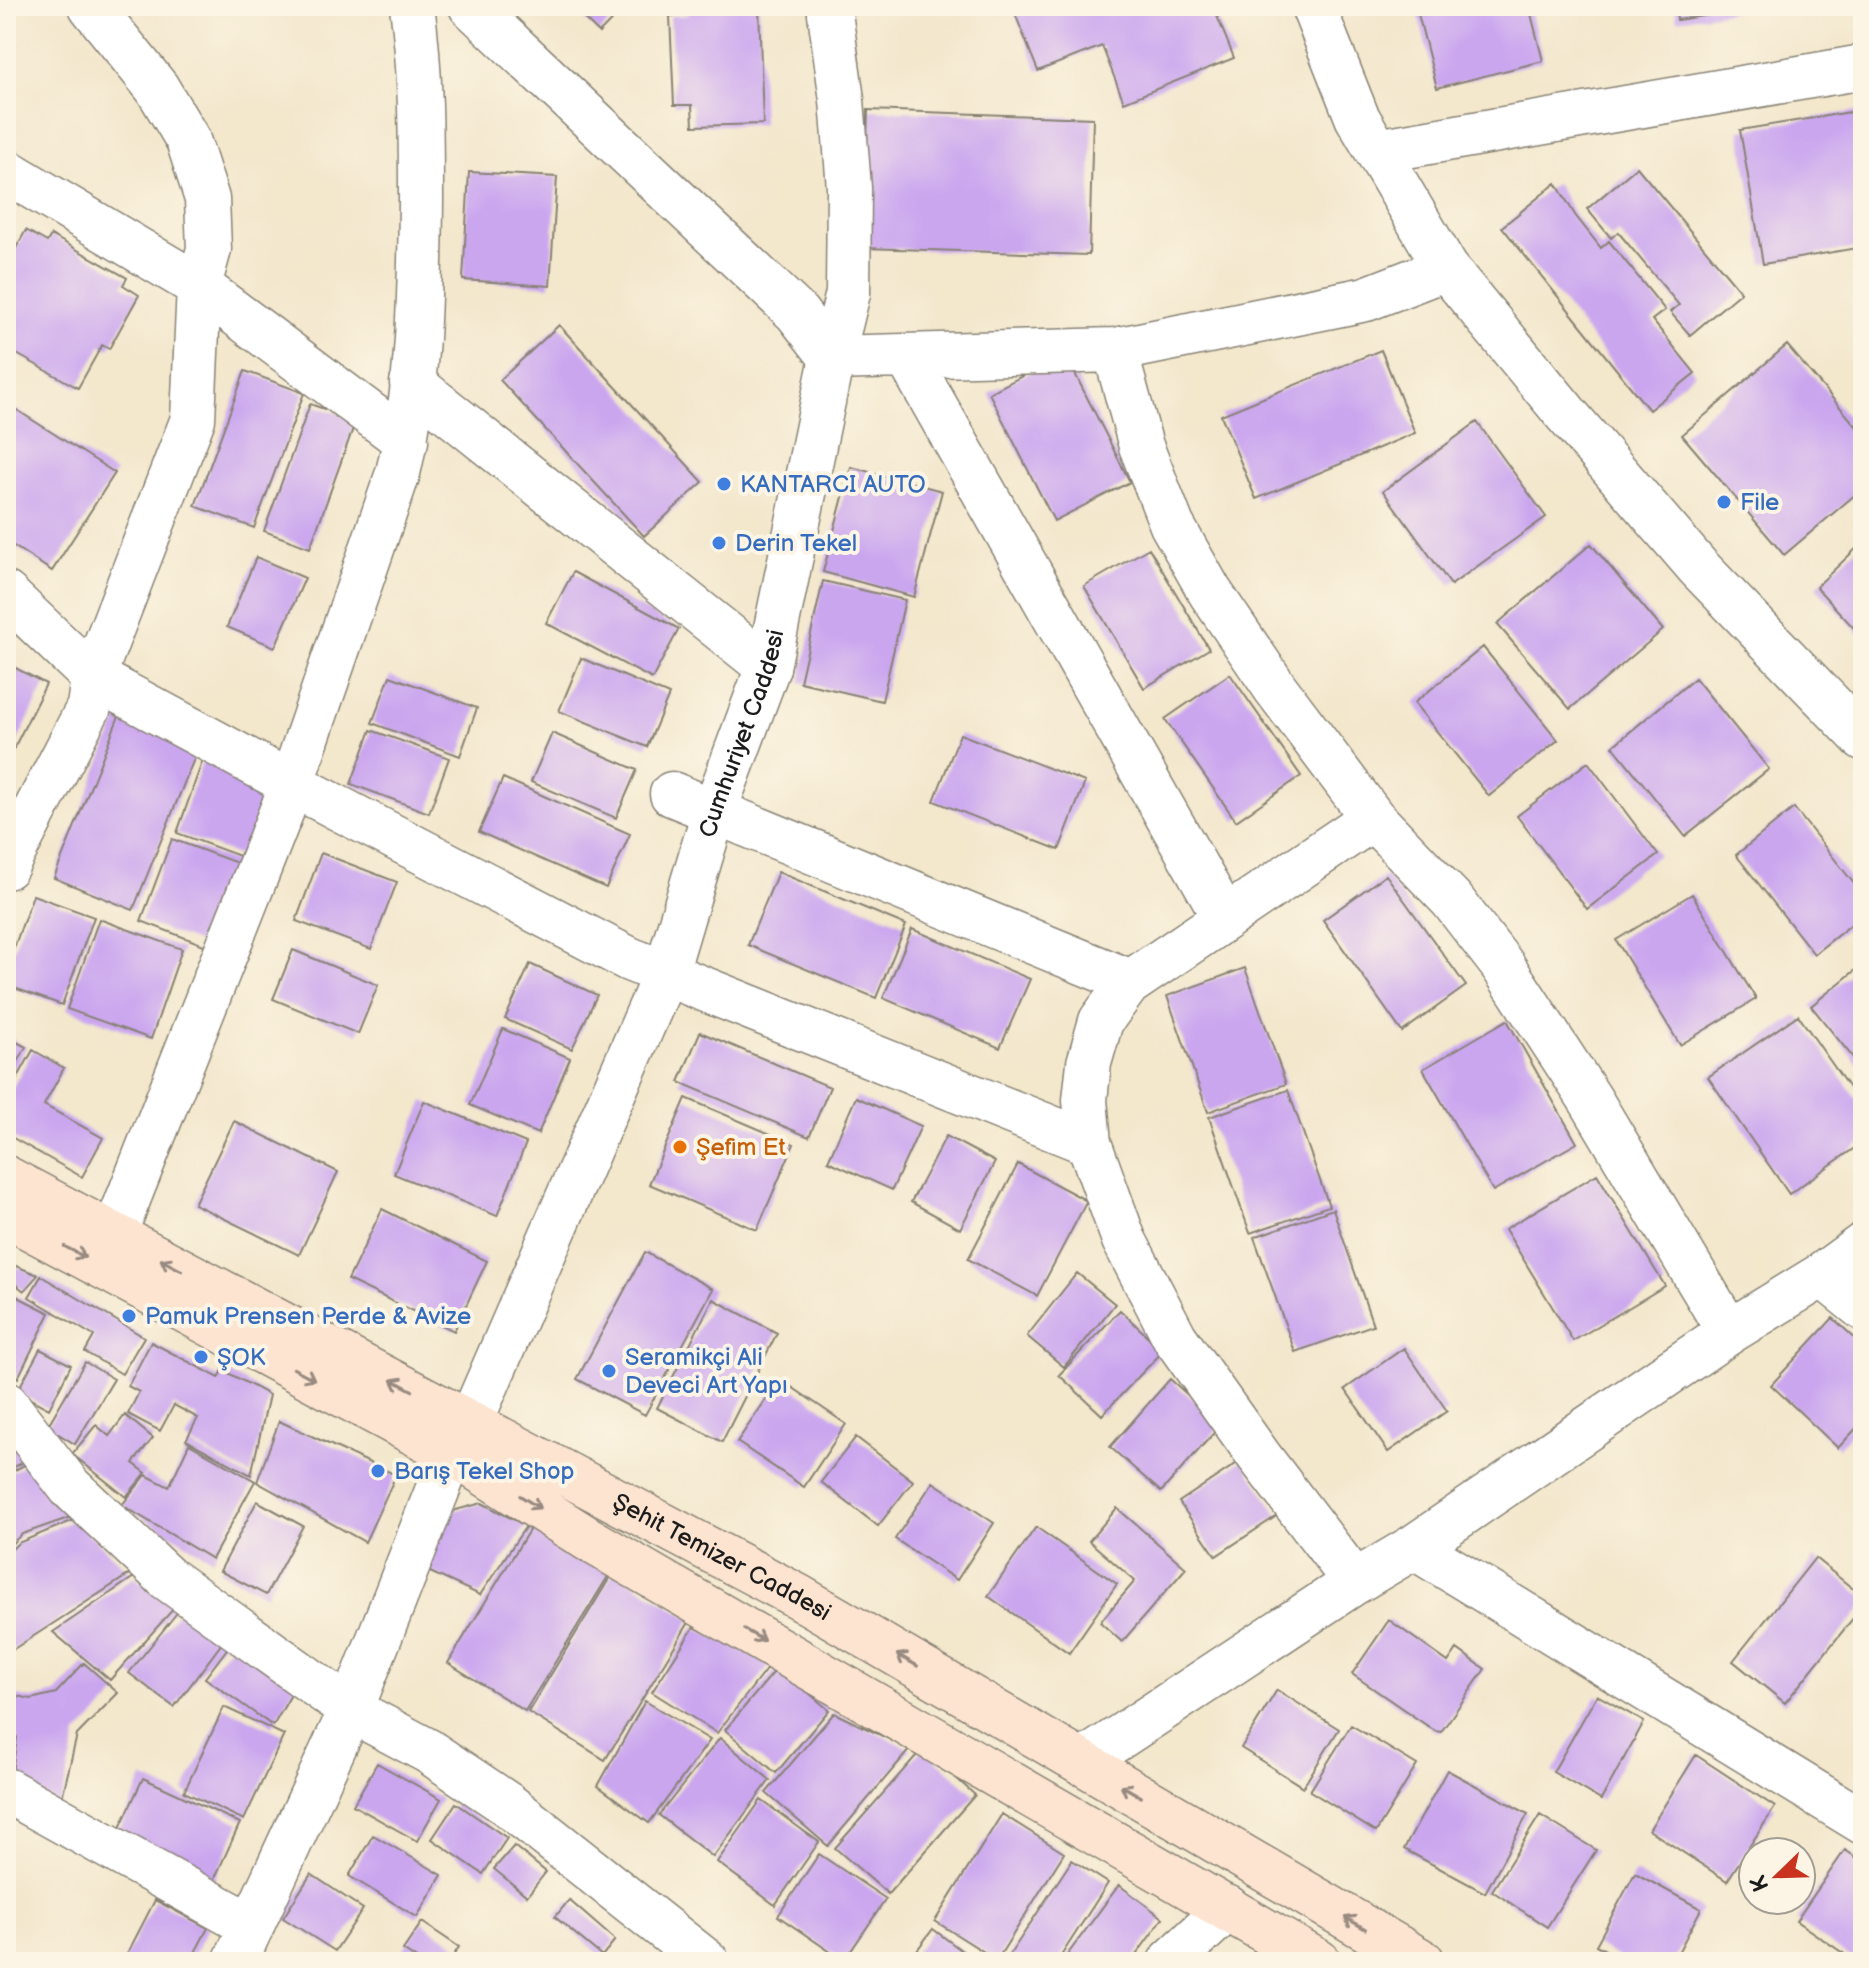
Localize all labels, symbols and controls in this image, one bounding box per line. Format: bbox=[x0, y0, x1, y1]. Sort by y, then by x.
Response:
place label: KANTARCI AUTO bbox=[740, 470, 926, 499]
marker: KANTARCI AUTO bbox=[715, 475, 733, 493]
place label: File bbox=[1740, 488, 1779, 517]
marker: File bbox=[1715, 493, 1733, 511]
place label: Derin Tekel bbox=[735, 529, 857, 558]
marker: Derin Tekel bbox=[710, 534, 728, 552]
street label: Cumhuriyet Caddesi bbox=[693, 627, 790, 841]
place label: Şefim Et bbox=[696, 1133, 787, 1162]
marker: Şefim Et bbox=[671, 1138, 689, 1156]
one-way arrow bbox=[62, 1245, 86, 1260]
one-way arrow bbox=[160, 1256, 183, 1272]
place label: Pamuk Prensen Perde & Avize bbox=[145, 1302, 471, 1331]
marker: Pamuk Prensen Perde & Avize bbox=[120, 1307, 138, 1325]
place label: ŞOK bbox=[217, 1343, 266, 1372]
place label: Seramikçi Ali Deveci Art Yapı bbox=[625, 1343, 788, 1400]
marker: ŞOK bbox=[192, 1348, 210, 1366]
marker: Seramikçi Ali Deveci Art Yapı bbox=[600, 1362, 618, 1380]
one-way arrow bbox=[292, 1367, 316, 1383]
one-way arrow bbox=[390, 1377, 414, 1393]
place label: Barış Tekel Shop bbox=[394, 1457, 574, 1486]
marker: Barış Tekel Shop bbox=[369, 1462, 387, 1480]
street label: Şehit Temizer Caddesi bbox=[608, 1487, 836, 1627]
one-way arrow bbox=[519, 1494, 541, 1511]
one-way arrow bbox=[742, 1627, 765, 1643]
one-way arrow bbox=[896, 1652, 919, 1668]
one-way arrow bbox=[1120, 1783, 1143, 1799]
north arrow bbox=[1737, 1836, 1817, 1916]
text: K bbox=[1745, 1871, 1775, 1895]
one-way arrow bbox=[1344, 1914, 1367, 1930]

